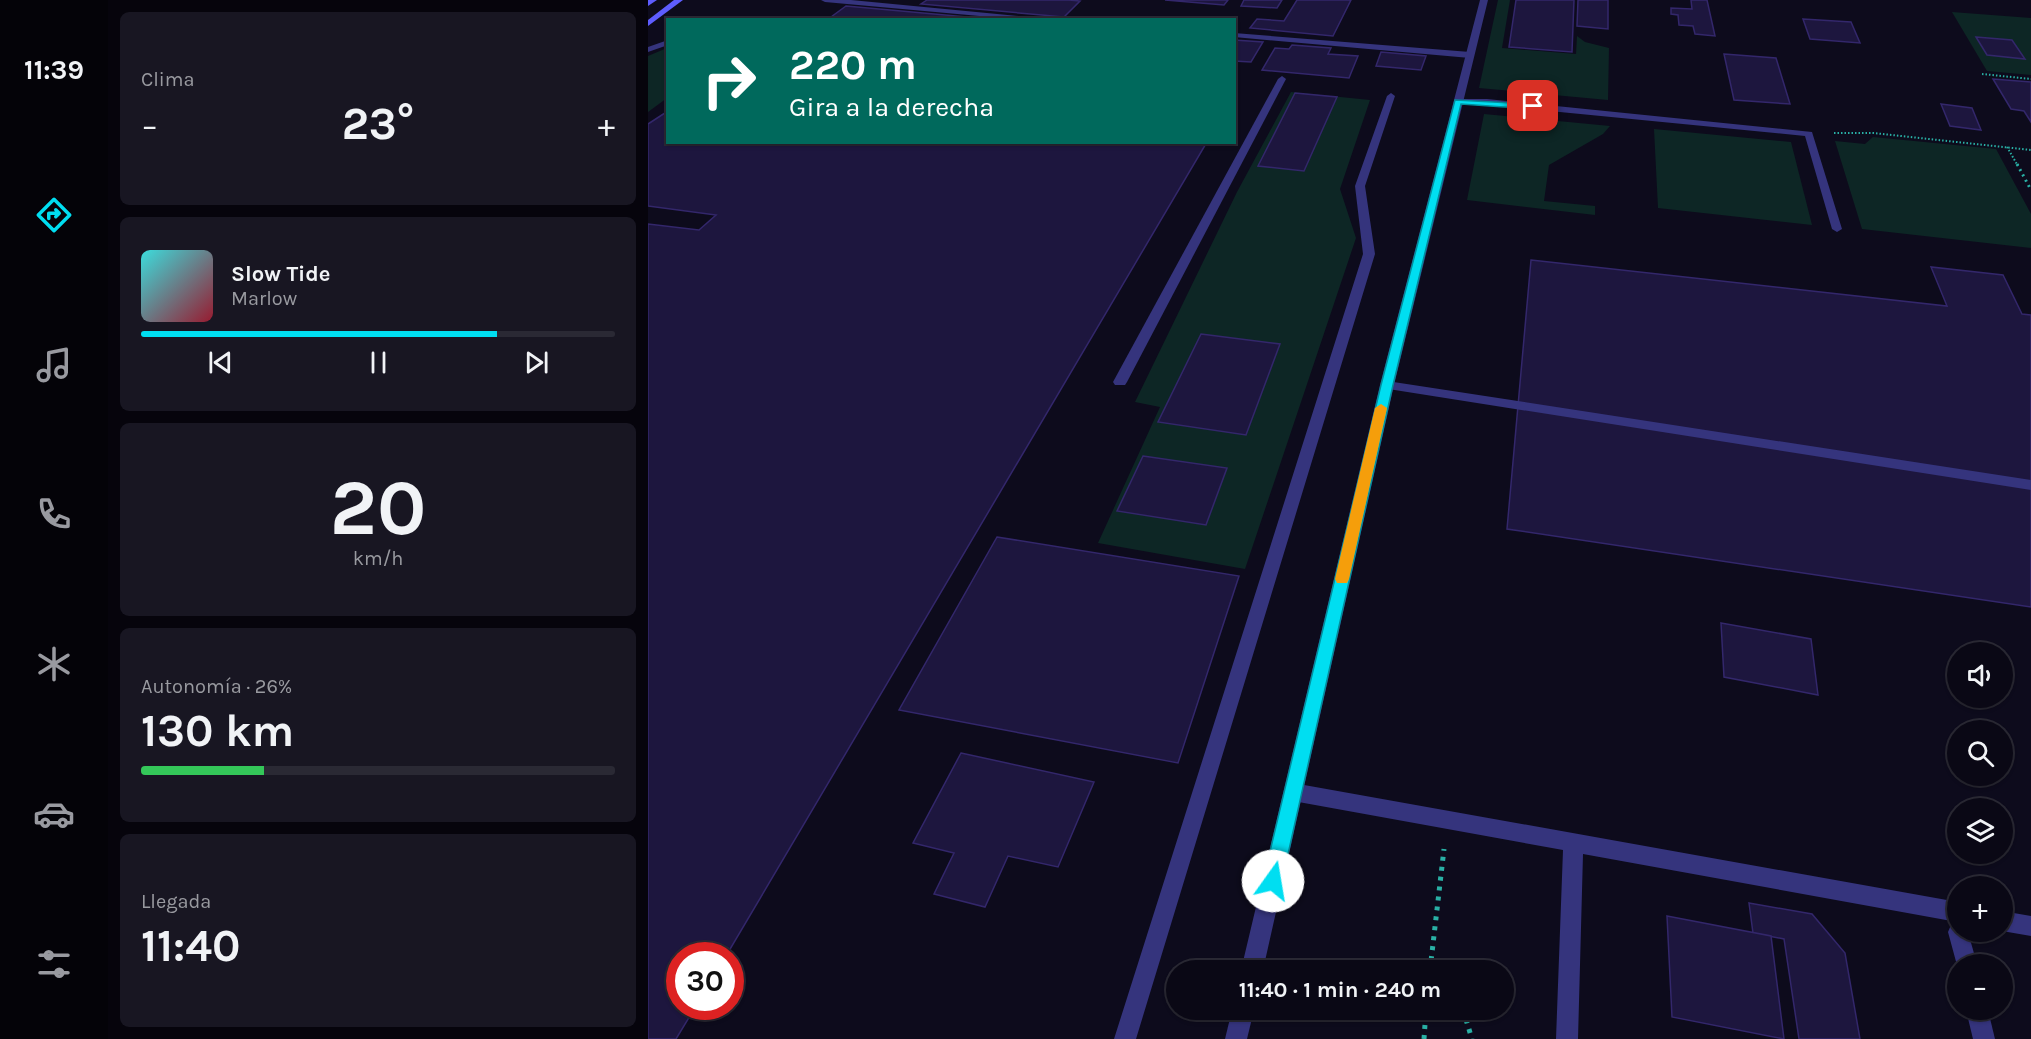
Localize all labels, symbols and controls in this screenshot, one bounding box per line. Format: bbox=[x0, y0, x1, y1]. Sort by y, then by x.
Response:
text: 220 m bbox=[789, 40, 917, 90]
icon: right bbox=[690, 42, 768, 120]
text: 11:39 bbox=[24, 54, 84, 86]
text: Clima bbox=[141, 68, 195, 91]
pin bbox=[1507, 80, 1558, 131]
icon: arrive bbox=[1516, 89, 1549, 122]
text: Gira a la derecha bbox=[789, 91, 994, 123]
text: 23° bbox=[342, 98, 414, 150]
text: − bbox=[141, 106, 158, 144]
text: + bbox=[598, 106, 615, 144]
icon: directions bbox=[33, 194, 75, 236]
text: Slow Tide bbox=[231, 261, 331, 287]
text: Marlow bbox=[231, 287, 297, 310]
icon: music bbox=[33, 344, 75, 386]
icon: previous bbox=[204, 346, 237, 379]
icon: pause bbox=[362, 346, 395, 379]
icon: next bbox=[520, 346, 553, 379]
text: 20 bbox=[330, 462, 426, 554]
icon: phone bbox=[33, 493, 75, 535]
text: km/h bbox=[353, 547, 403, 570]
map controls bbox=[1947, 642, 2013, 1020]
button: sound bbox=[1947, 642, 2013, 708]
icon: climate bbox=[33, 643, 75, 685]
text: Autonomía · 26% bbox=[141, 675, 292, 698]
text: 130 km bbox=[141, 705, 294, 757]
button: search bbox=[1947, 720, 2013, 786]
icon: car bbox=[33, 793, 75, 835]
button: layers bbox=[1947, 798, 2013, 864]
position arrow bbox=[1241, 849, 1305, 913]
button: + bbox=[1947, 876, 2013, 942]
text: Llegada bbox=[141, 890, 211, 913]
text: 11:40 bbox=[141, 920, 240, 972]
speed limit sign: 30 bbox=[666, 942, 744, 1020]
icon: filters bbox=[33, 943, 75, 985]
button: − bbox=[1947, 954, 2013, 1020]
text: 11:40 · 1 min · 240 m bbox=[1239, 977, 1441, 1003]

